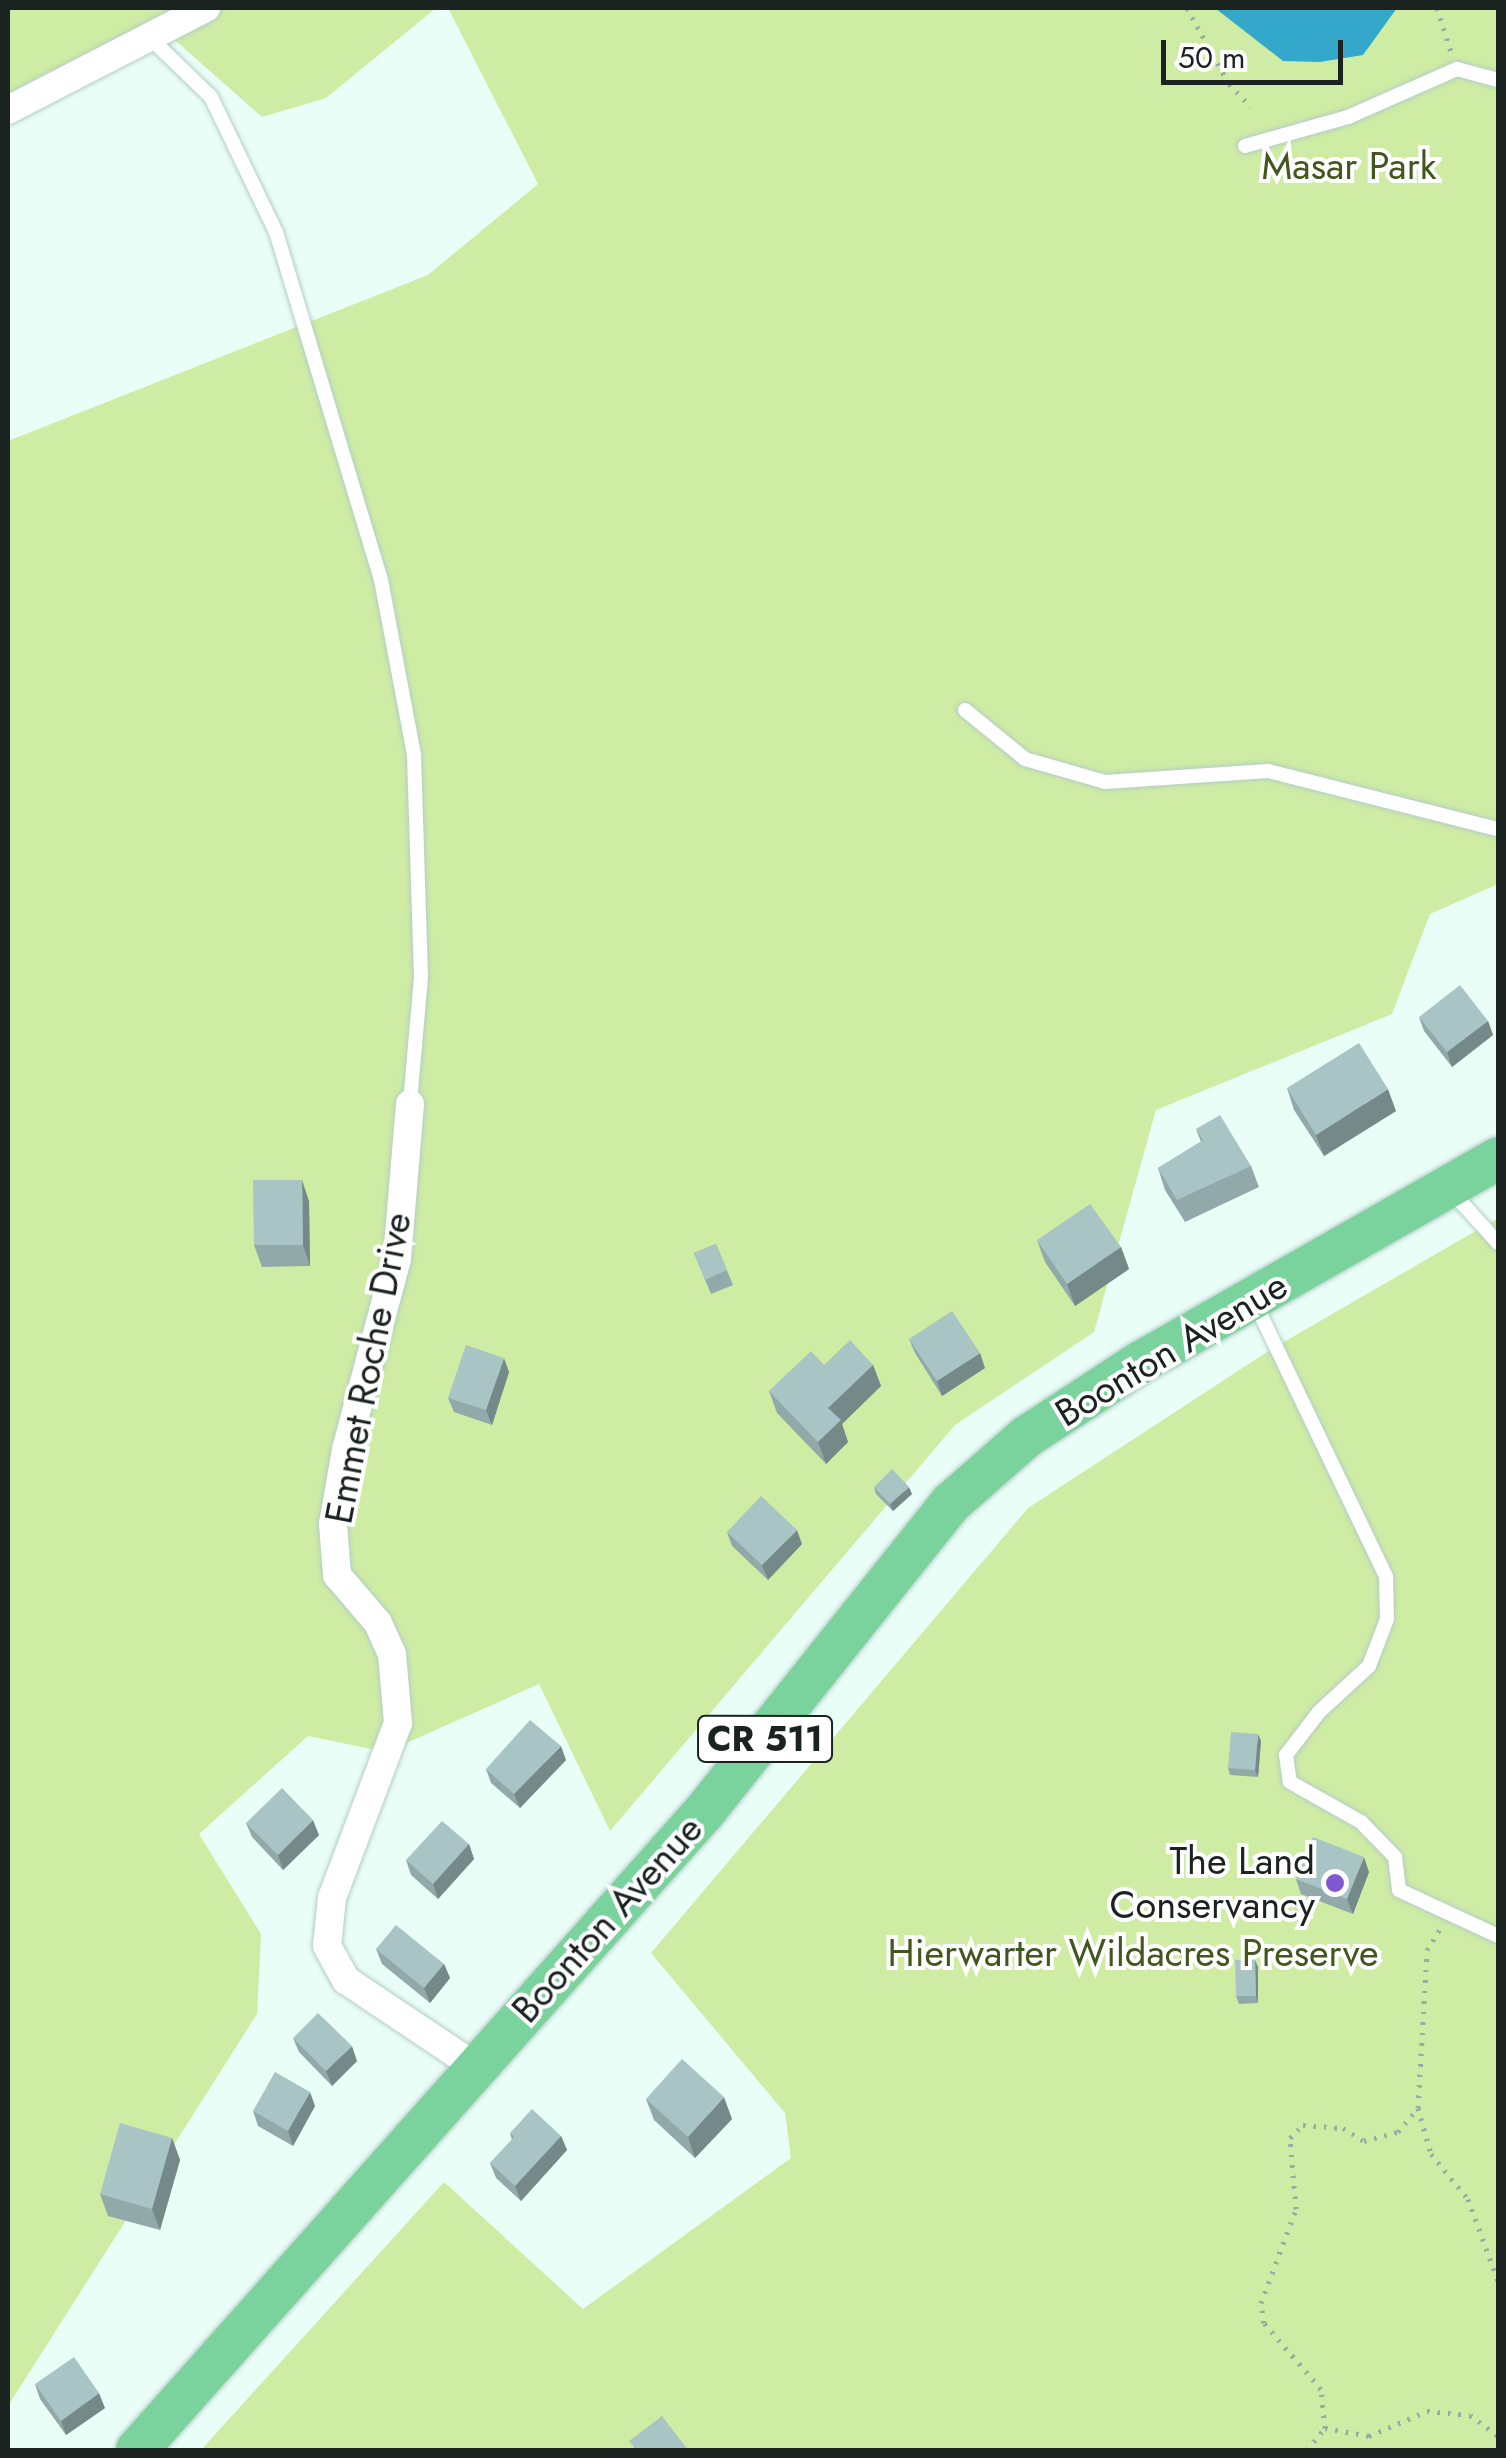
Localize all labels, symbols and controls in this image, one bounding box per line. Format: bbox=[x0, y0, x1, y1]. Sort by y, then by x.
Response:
scale bar bbox=[1166, 20, 1348, 82]
text: 50 m bbox=[1178, 36, 1245, 79]
park label: Masar Park bbox=[1262, 143, 1436, 189]
street label: Emmet Roche Drive bbox=[315, 1209, 421, 1527]
street label: Boonton Avenue bbox=[1047, 1262, 1295, 1436]
road number: CR 511 bbox=[695, 1709, 835, 1769]
street label: Boonton Avenue bbox=[502, 1806, 712, 2032]
place label: The Land Conservancy bbox=[1109, 1838, 1315, 1928]
marker: The Land Conservancy bbox=[1324, 1872, 1346, 1894]
park label: Hierwarter Wildacres Preserve bbox=[887, 1930, 1379, 1976]

